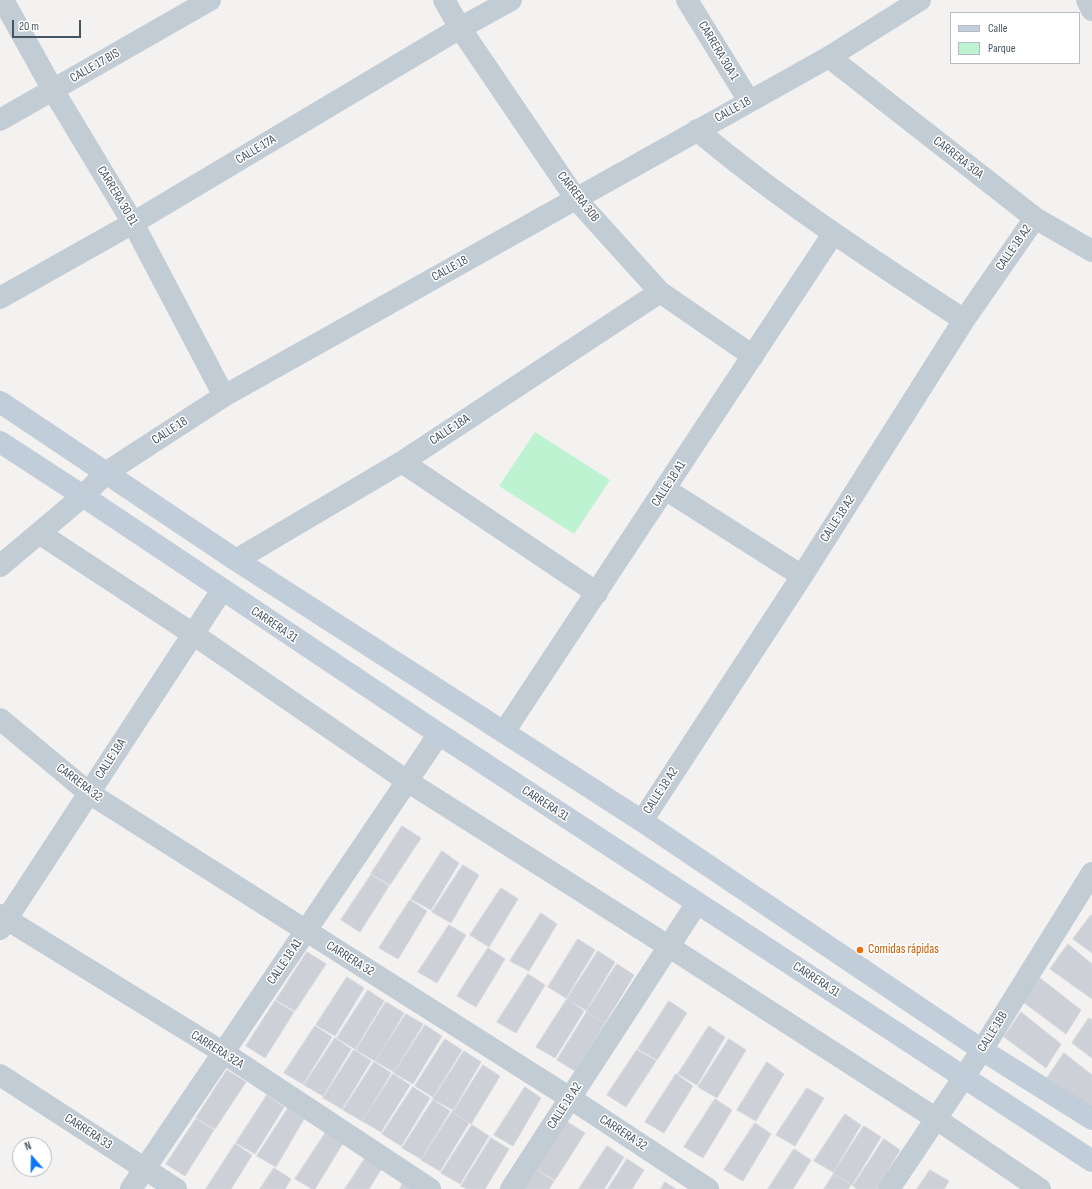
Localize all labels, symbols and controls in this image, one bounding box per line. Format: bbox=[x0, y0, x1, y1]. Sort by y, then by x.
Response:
scale bar bbox=[14, 12, 83, 38]
legend bbox=[950, 12, 1080, 64]
text: 20 m bbox=[19, 19, 39, 34]
street label: CARRERA 30A 1 bbox=[694, 19, 742, 83]
text: Calle bbox=[988, 21, 1008, 36]
text: Parque bbox=[988, 41, 1016, 56]
street label: CALLE 17 BIS bbox=[67, 46, 123, 86]
street label: CALLE 18 bbox=[712, 94, 754, 126]
street label: CALLE 17A bbox=[233, 132, 279, 168]
street label: CARRERA 30A bbox=[930, 134, 986, 182]
street label: CARRERA 30 B1 bbox=[93, 164, 141, 228]
street label: CARRERA 30B bbox=[553, 169, 603, 225]
street label: CALLE 18 A2 bbox=[993, 222, 1035, 274]
street label: CALLE 18 bbox=[429, 253, 471, 285]
street label: CALLE 18A bbox=[427, 411, 473, 449]
street label: CALLE 18 bbox=[149, 414, 191, 448]
street label: CALLE 18 A1 bbox=[648, 458, 690, 510]
street label: CALLE 18 A2 bbox=[817, 493, 859, 545]
street label: CARRERA 31 bbox=[248, 604, 300, 646]
street label: CALLE 18A bbox=[92, 736, 130, 782]
street label: CARRERA 32 bbox=[53, 761, 105, 805]
street label: CALLE 18 A2 bbox=[640, 765, 682, 817]
street label: CARRERA 31 bbox=[519, 783, 571, 825]
street label: CALLE 18 A1 bbox=[264, 936, 306, 988]
street label: CARRERA 32 bbox=[323, 938, 377, 980]
place label: Comidas rápidas bbox=[868, 942, 939, 958]
marker: Comidas rápidas bbox=[855, 945, 865, 955]
street label: CARRERA 31 bbox=[790, 959, 842, 1001]
street label: CALLE 18B bbox=[974, 1009, 1012, 1055]
street label: CARRERA 32A bbox=[188, 1028, 246, 1072]
street label: CALLE 18 A2 bbox=[544, 1080, 586, 1132]
street label: CARRERA 33 bbox=[61, 1111, 115, 1153]
street label: CARRERA 32 bbox=[596, 1112, 650, 1154]
north arrow bbox=[12, 1137, 52, 1177]
text: N bbox=[23, 1139, 33, 1153]

